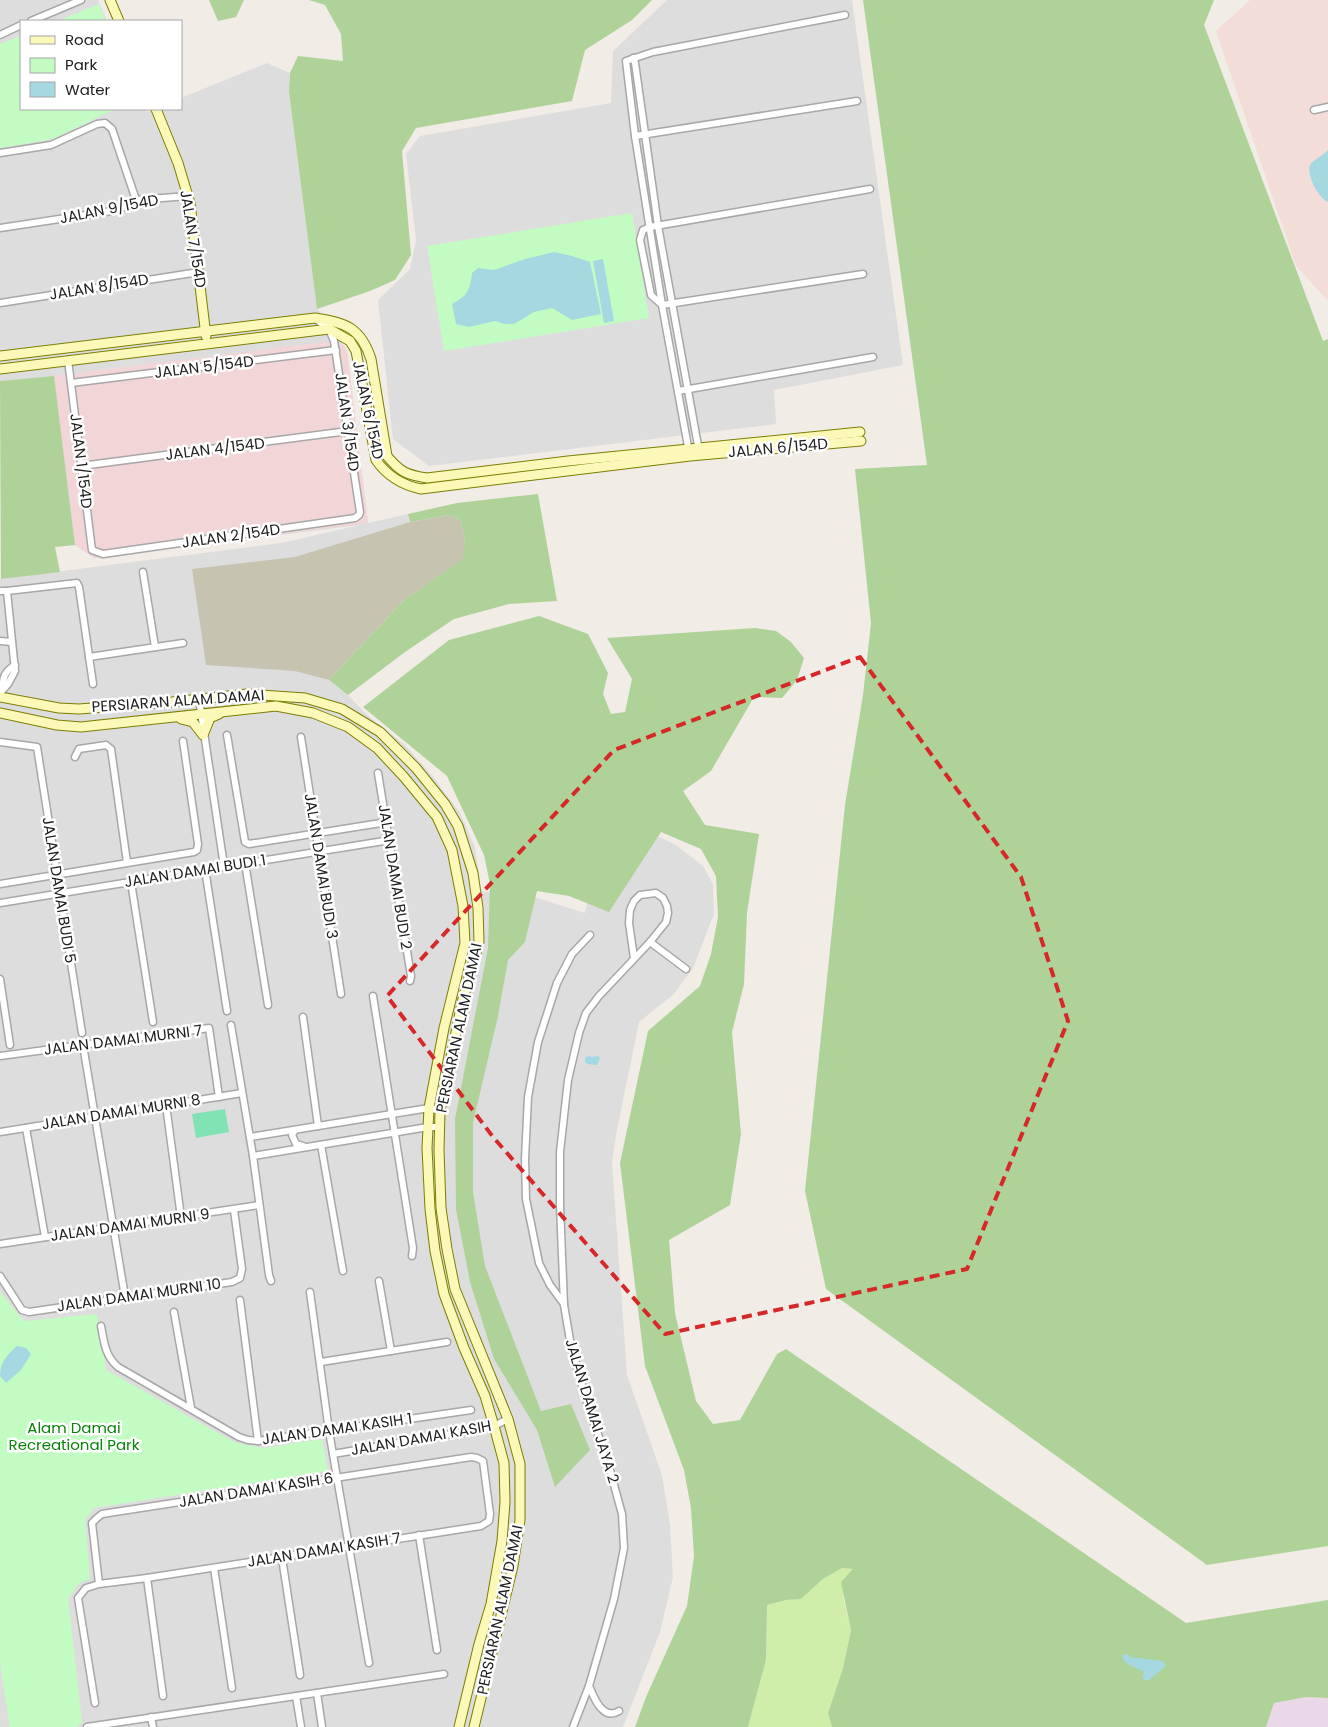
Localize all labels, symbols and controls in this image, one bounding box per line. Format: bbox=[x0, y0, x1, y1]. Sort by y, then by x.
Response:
legend bbox=[20, 20, 182, 110]
text: Road bbox=[65, 29, 104, 50]
text: Park bbox=[65, 54, 97, 75]
text: Water bbox=[65, 79, 111, 100]
street label: JALAN 7/154D bbox=[175, 188, 212, 289]
street label: JALAN 9/154D bbox=[58, 189, 160, 228]
street label: JALAN 8/154D bbox=[48, 268, 150, 305]
street label: JALAN 5/154D bbox=[153, 350, 255, 383]
street label: JALAN 6/154D bbox=[348, 359, 389, 461]
street label: JALAN 3/154D bbox=[330, 371, 365, 473]
street label: JALAN 1/154D bbox=[65, 412, 98, 510]
street label: JALAN 4/154D bbox=[164, 432, 266, 465]
street label: JALAN 6/154D bbox=[727, 433, 829, 462]
street label: JALAN 2/154D bbox=[180, 518, 282, 553]
street label: PERSIARAN ALAM DAMAI bbox=[91, 684, 265, 717]
street label: JALAN DAMAI BUDI 3 bbox=[300, 792, 343, 940]
street label: JALAN DAMAI BUDI 2 bbox=[374, 803, 417, 951]
street label: JALAN DAMAI BUDI 5 bbox=[38, 815, 81, 964]
street label: JALAN DAMAI BUDI 1 bbox=[123, 849, 267, 892]
street label: PERSIARAN ALAM DAMAI bbox=[430, 941, 487, 1115]
street label: JALAN DAMAI MURNI 7 bbox=[43, 1019, 203, 1060]
street label: JALAN DAMAI MURNI 8 bbox=[40, 1089, 202, 1134]
street label: JALAN DAMAI MURNI 9 bbox=[49, 1203, 211, 1246]
street label: JALAN DAMAI MURNI 10 bbox=[56, 1273, 222, 1316]
street label: JALAN DAMAI JAYA 2 bbox=[560, 1336, 624, 1486]
street label: JALAN DAMAI KASIH 1 bbox=[260, 1408, 413, 1449]
street label: JALAN DAMAI KASIH bbox=[349, 1415, 493, 1460]
park label: Alam Damai Recreational Park bbox=[9, 1417, 140, 1455]
street label: JALAN DAMAI KASIH 6 bbox=[177, 1467, 335, 1512]
street label: PERSIARAN ALAM DAMAI bbox=[471, 1523, 528, 1697]
street label: JALAN DAMAI KASIH 7 bbox=[246, 1527, 402, 1572]

